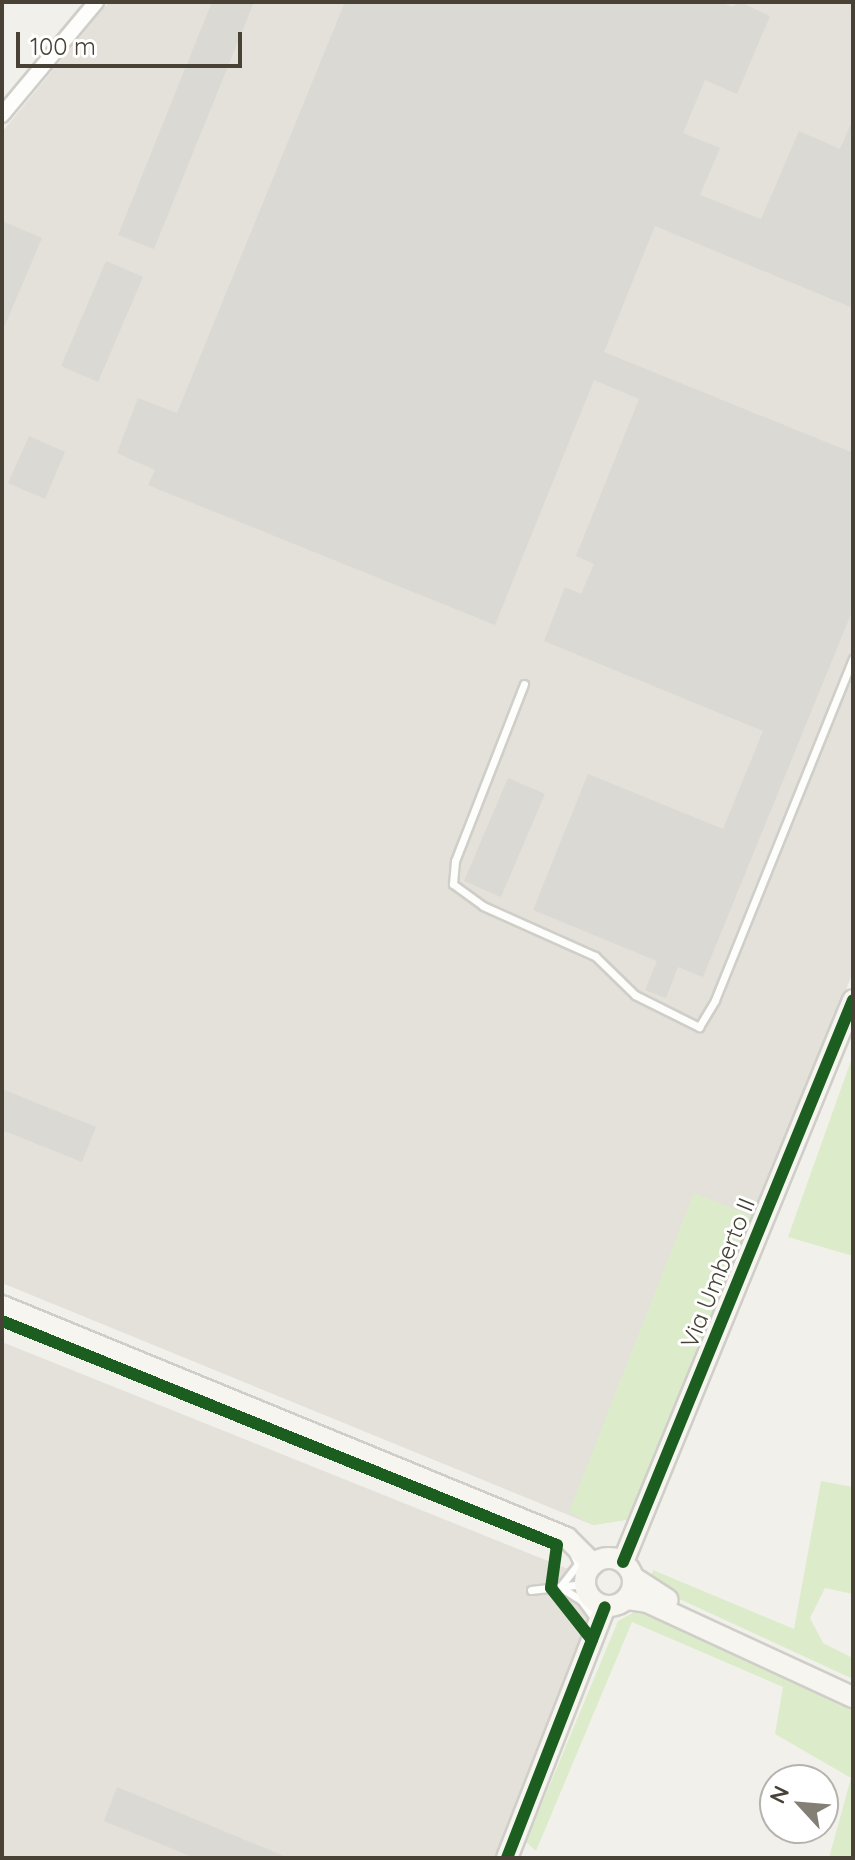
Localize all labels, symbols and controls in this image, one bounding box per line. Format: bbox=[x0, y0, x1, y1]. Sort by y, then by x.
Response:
scale bar bbox=[20, 16, 246, 66]
text: 100 m bbox=[30, 31, 96, 61]
street label: Via Umberto II bbox=[675, 1194, 761, 1352]
north arrow bbox=[759, 1764, 839, 1844]
text: N bbox=[763, 1781, 795, 1808]

